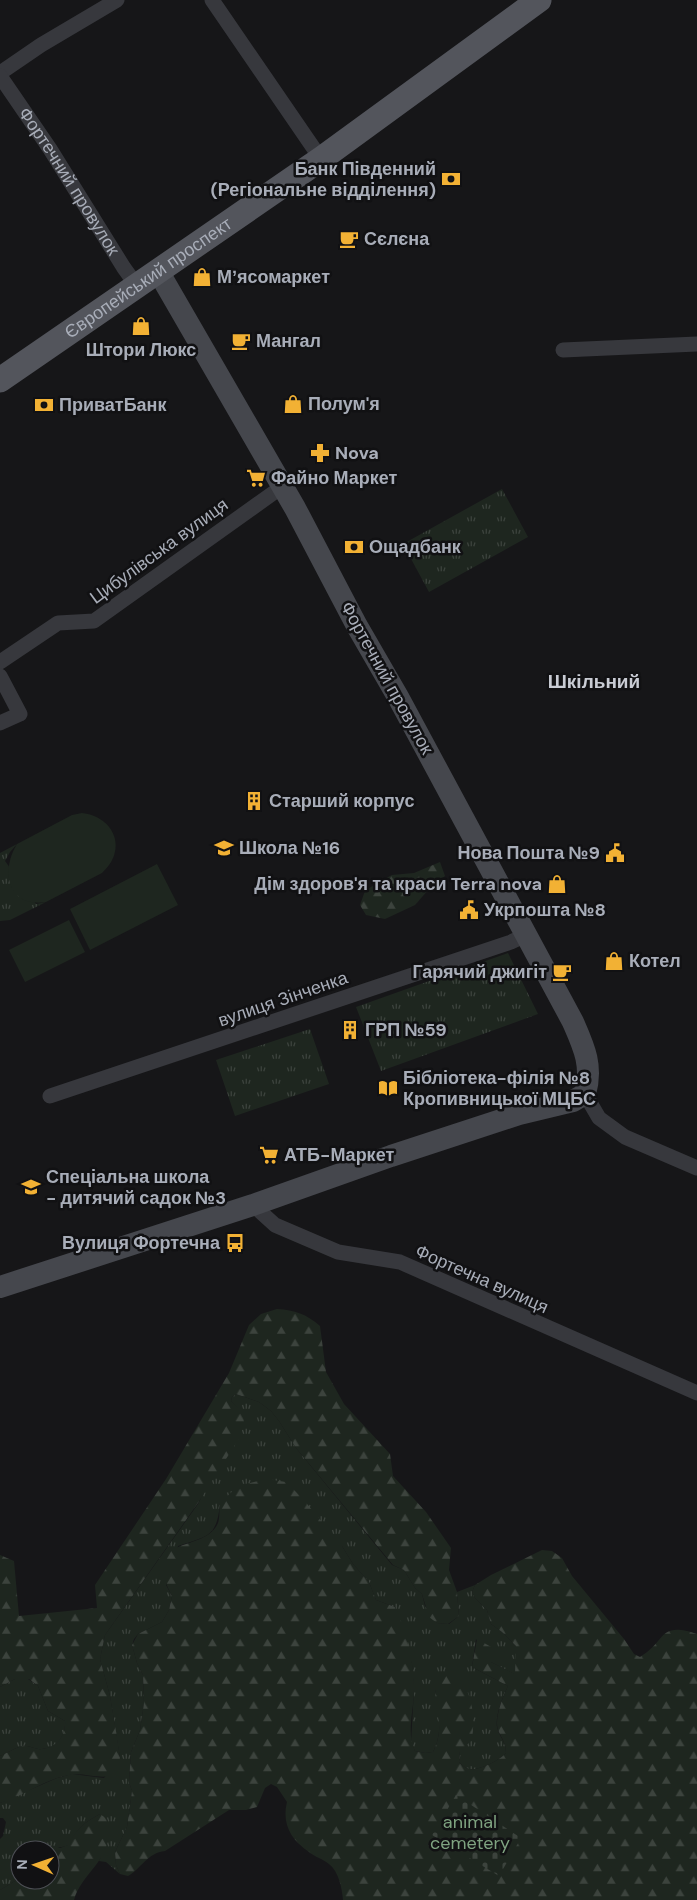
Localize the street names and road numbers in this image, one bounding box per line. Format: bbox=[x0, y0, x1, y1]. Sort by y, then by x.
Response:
street label: Фортечний провулок bbox=[13, 103, 125, 260]
street label: Європейський проспект bbox=[60, 212, 237, 344]
street label: Цибулівська вулиця bbox=[85, 493, 233, 609]
street label: Фортечний провулок bbox=[335, 597, 439, 759]
street label: вулиця Зінченка bbox=[215, 965, 352, 1032]
street label: Фортечна вулиця bbox=[412, 1239, 552, 1319]

